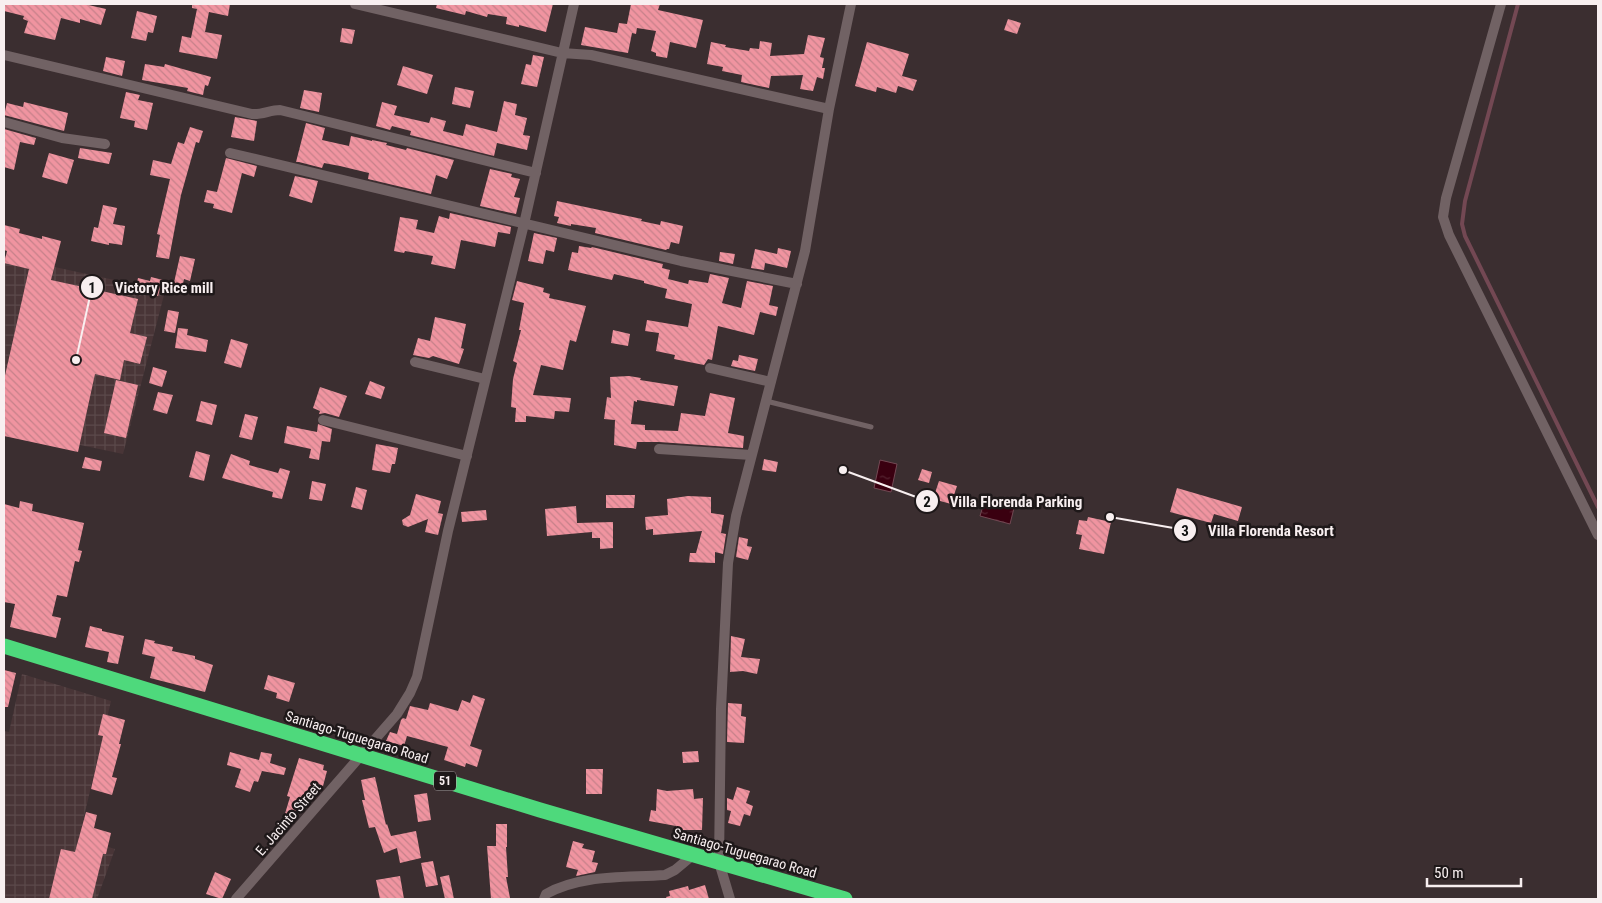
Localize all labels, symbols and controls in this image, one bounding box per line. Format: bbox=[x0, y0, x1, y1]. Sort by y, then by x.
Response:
callout: Victory Rice mill bbox=[80, 272, 223, 302]
text: 1 bbox=[88, 279, 96, 297]
text: Victory Rice mill bbox=[115, 279, 213, 297]
callout: Villa Florenda Parking bbox=[914, 486, 1092, 516]
text: 2 bbox=[923, 493, 931, 511]
text: Villa Florenda Parking bbox=[950, 493, 1082, 511]
callout: Villa Florenda Resort bbox=[1173, 515, 1344, 545]
text: 3 bbox=[1181, 522, 1189, 540]
text: Villa Florenda Resort bbox=[1208, 522, 1334, 540]
street label: Santiago-Tuguegarao Road bbox=[284, 708, 430, 766]
road number: 51 bbox=[434, 771, 456, 790]
street label: E. Jacinto Street bbox=[252, 779, 324, 859]
street label: Santiago-Tuguegarao Road bbox=[671, 825, 819, 881]
scale bar bbox=[1427, 856, 1521, 888]
text: 50 m bbox=[1434, 864, 1464, 882]

